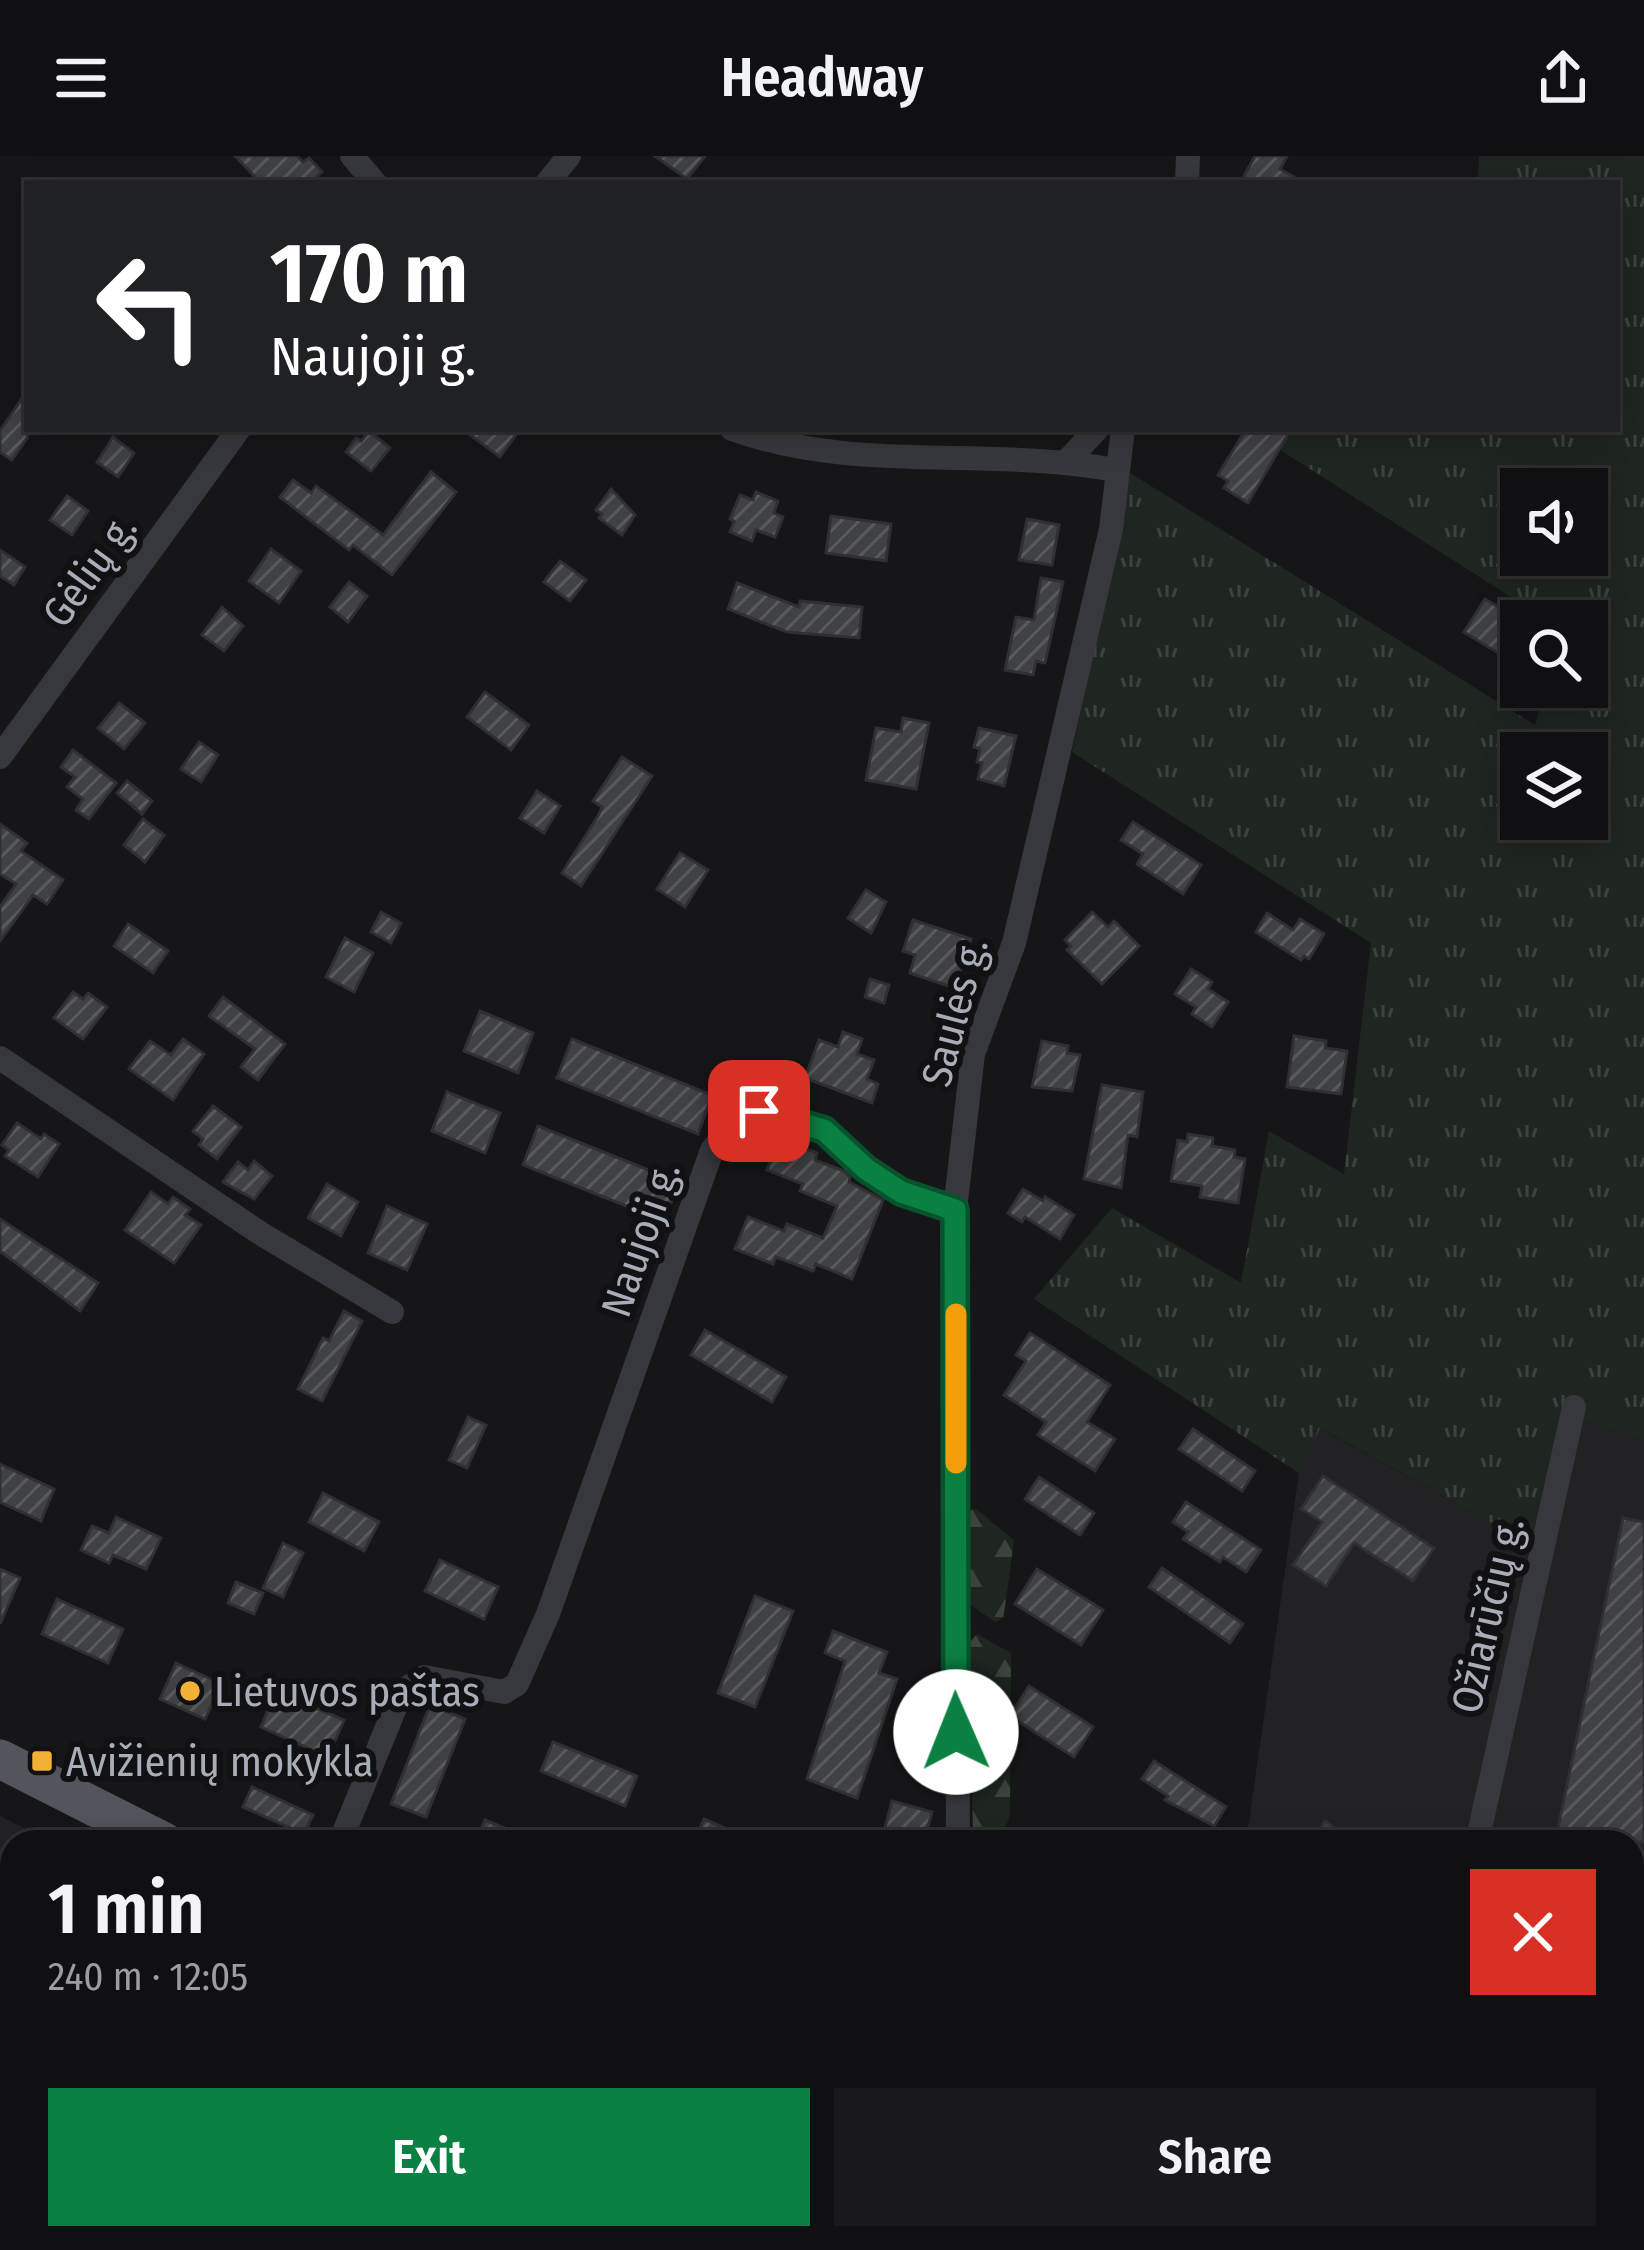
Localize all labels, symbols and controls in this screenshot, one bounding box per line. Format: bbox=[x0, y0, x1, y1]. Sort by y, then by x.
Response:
icon: menu bbox=[48, 45, 114, 111]
icon: share bbox=[1530, 45, 1596, 111]
text: Headway bbox=[721, 46, 923, 110]
text: 170 m bbox=[270, 223, 468, 324]
icon: left bbox=[72, 228, 228, 384]
text: Naujoji g. bbox=[270, 325, 476, 389]
map controls bbox=[1500, 468, 1608, 840]
button: sound bbox=[1500, 468, 1608, 576]
street label: Gėlių g. bbox=[32, 505, 147, 637]
button: search bbox=[1500, 600, 1608, 708]
button: layers bbox=[1500, 732, 1608, 840]
street label: Saulės g. bbox=[911, 933, 999, 1092]
pin bbox=[708, 1060, 810, 1162]
icon: arrive bbox=[726, 1078, 792, 1144]
street label: Naujoji g. bbox=[591, 1155, 691, 1323]
street label: Ožiarūčių g. bbox=[1441, 1512, 1535, 1718]
place label: Lietuvos paštas bbox=[214, 1667, 480, 1717]
position arrow bbox=[893, 1669, 1019, 1795]
marker: Lietuvos paštas bbox=[177, 1678, 203, 1704]
place label: Avižienių mokykla bbox=[66, 1737, 374, 1787]
marker: Avižienių mokykla bbox=[29, 1748, 55, 1774]
text: 1 min bbox=[48, 1866, 205, 1952]
button: close bbox=[1470, 1869, 1596, 1995]
text: 240 m · 12:05 bbox=[48, 1954, 248, 2000]
button: Exit bbox=[48, 2088, 810, 2226]
button: Share bbox=[834, 2088, 1596, 2226]

